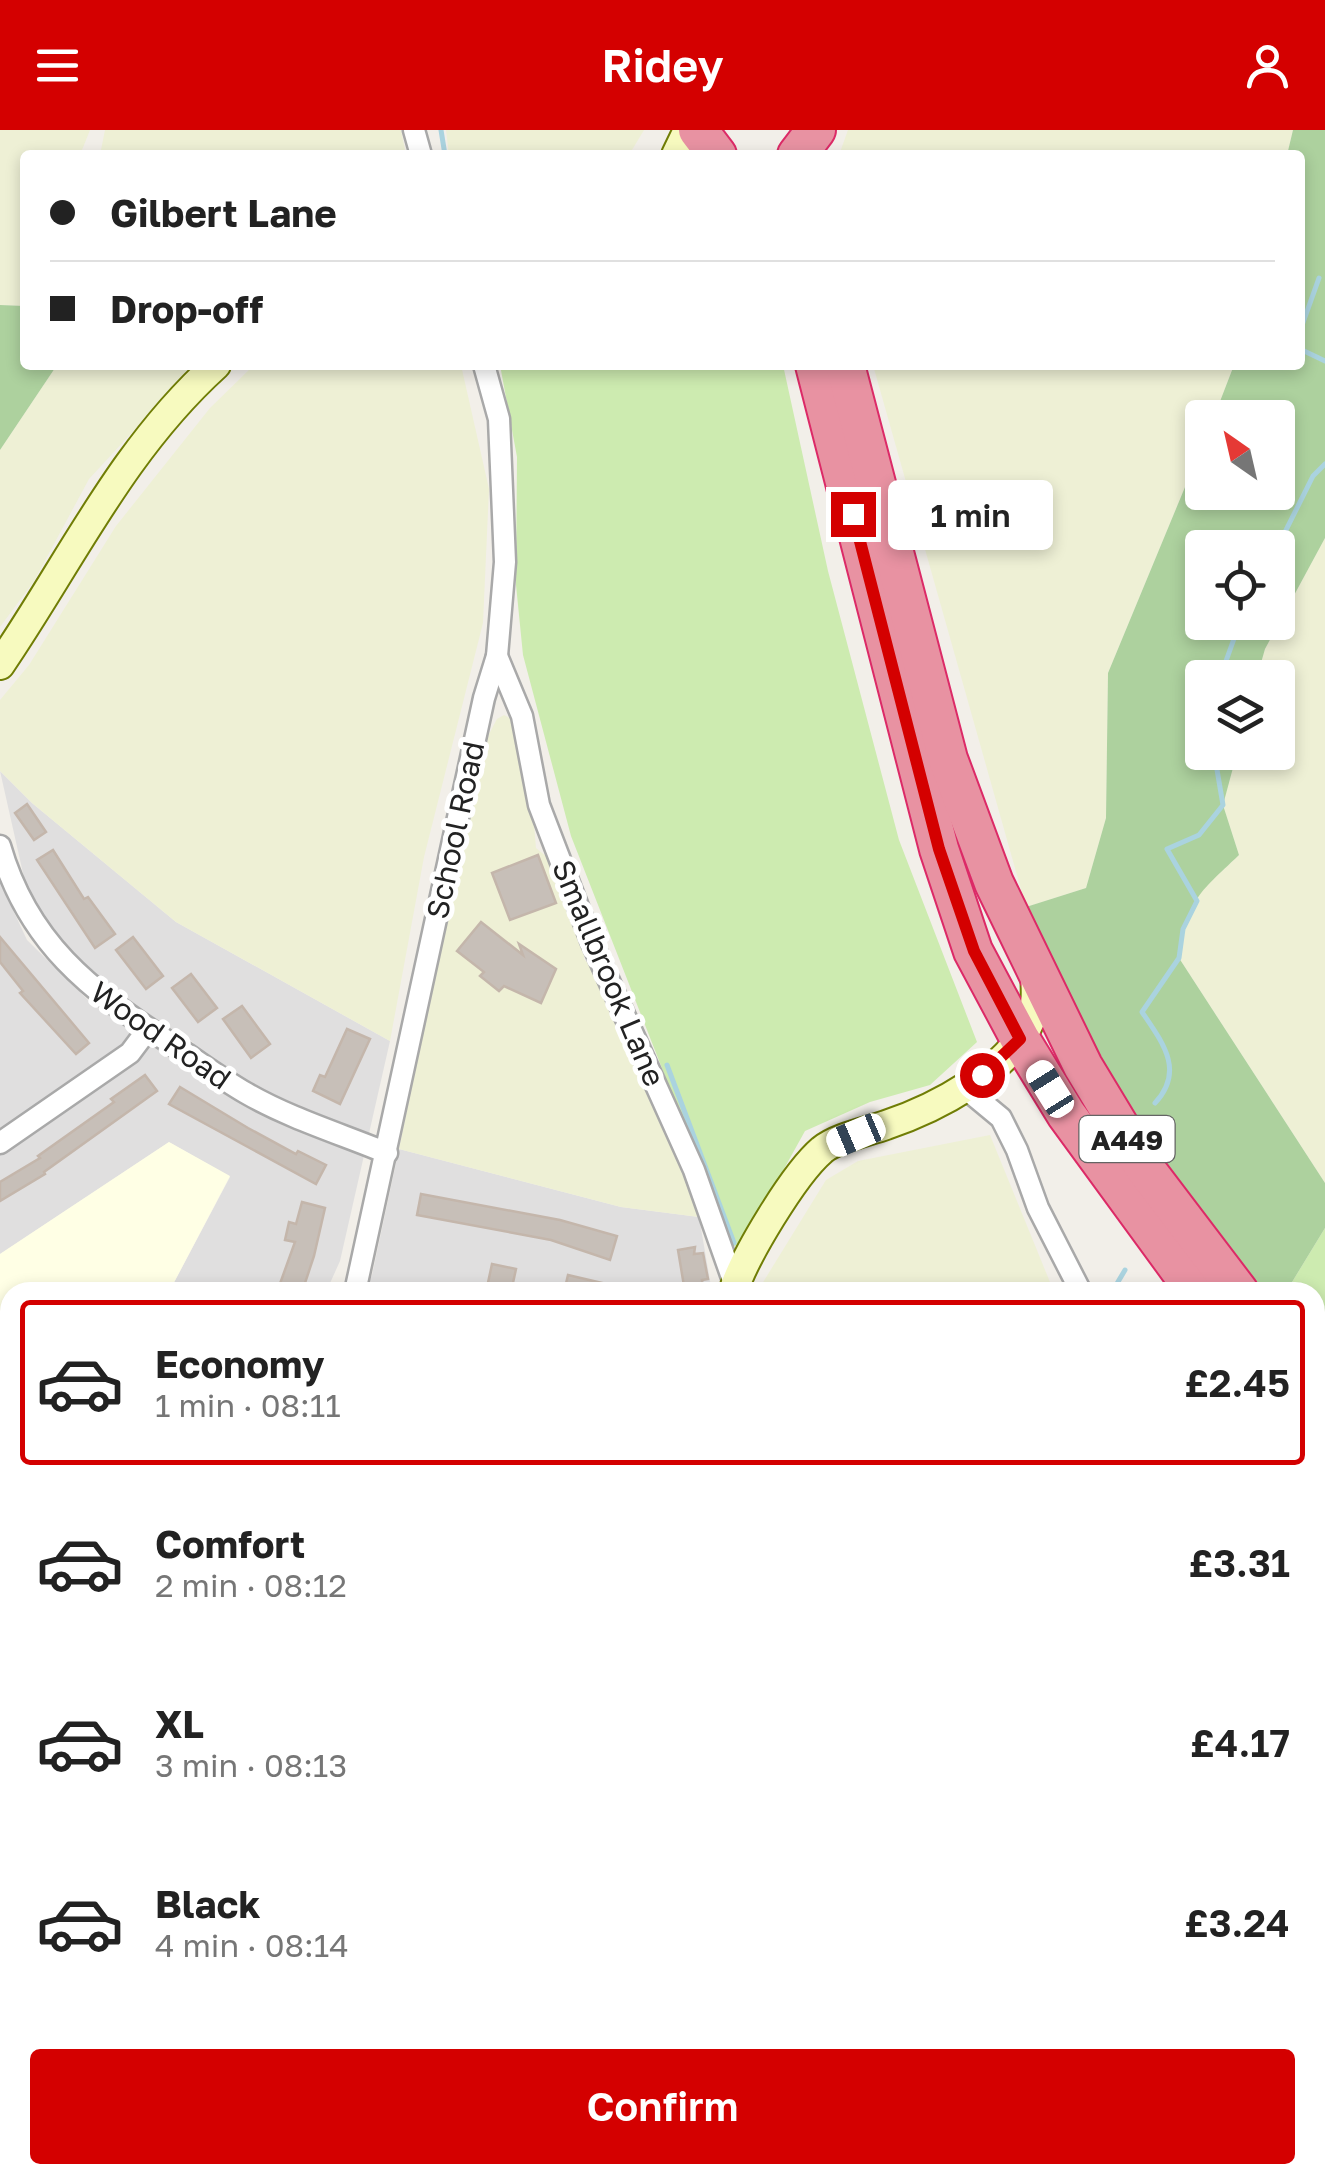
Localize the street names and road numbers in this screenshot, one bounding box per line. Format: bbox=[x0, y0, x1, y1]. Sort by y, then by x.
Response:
street label: School Road bbox=[419, 738, 491, 922]
street label: Smallbrook Lane bbox=[545, 854, 673, 1092]
street label: Wood Road bbox=[84, 973, 238, 1097]
road number: A449 bbox=[1080, 1116, 1174, 1162]

